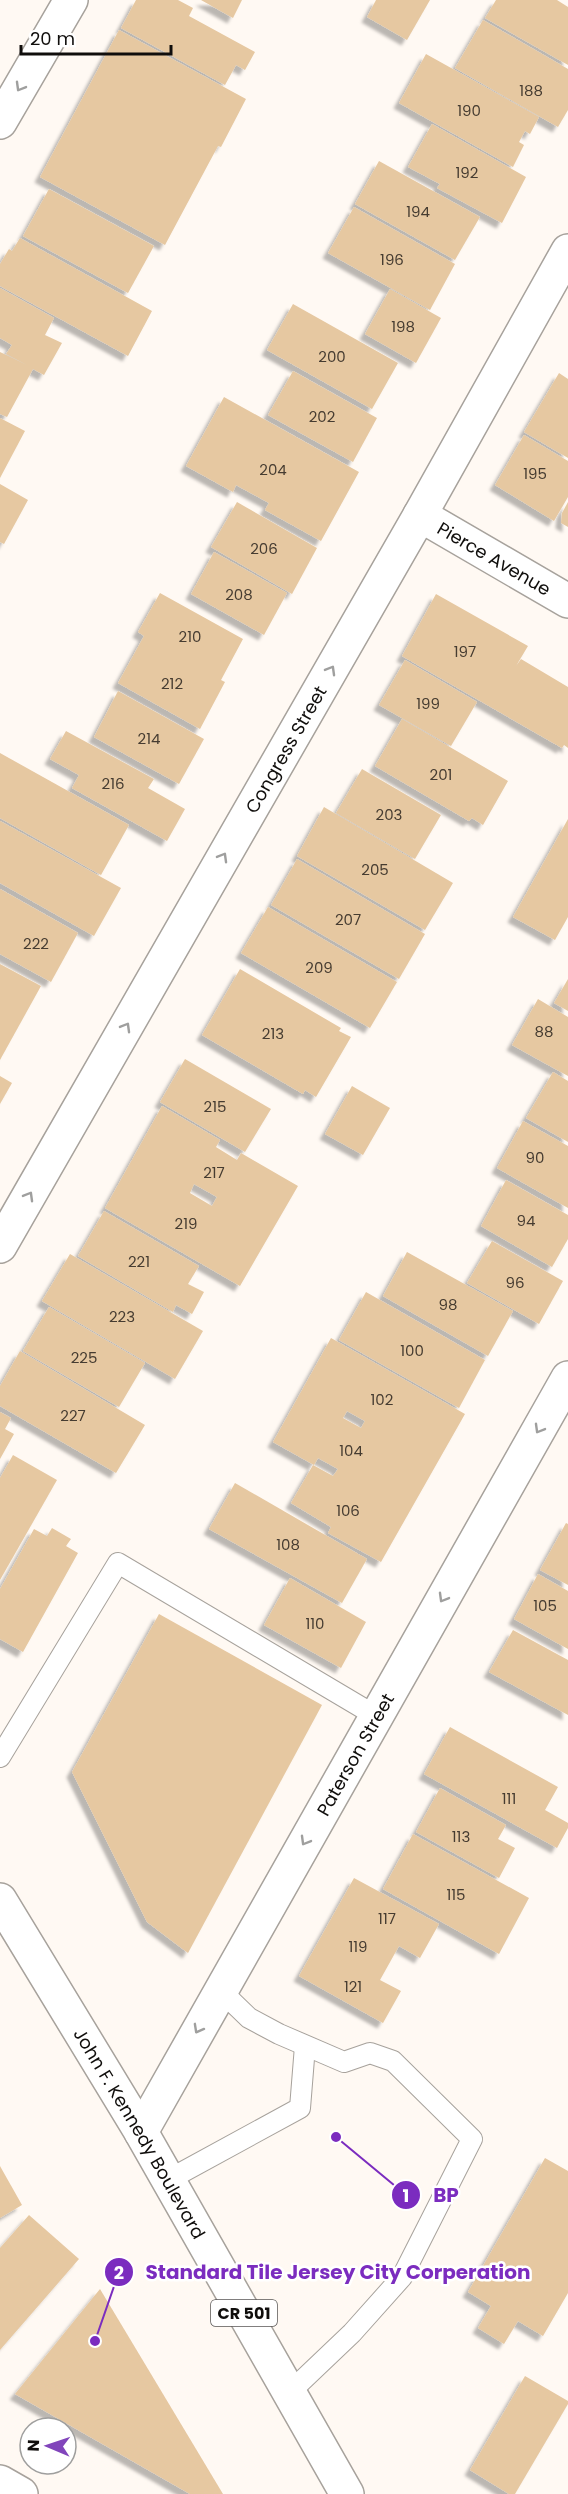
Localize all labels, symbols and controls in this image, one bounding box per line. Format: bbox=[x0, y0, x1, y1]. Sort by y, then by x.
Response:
scale bar bbox=[21, 18, 171, 56]
text: 20 m bbox=[30, 26, 75, 51]
house number: 188 bbox=[519, 80, 543, 101]
one-way arrow bbox=[16, 81, 28, 91]
house number: 190 bbox=[457, 100, 481, 121]
house number: 192 bbox=[456, 162, 478, 183]
house number: 194 bbox=[406, 201, 430, 222]
house number: 196 bbox=[380, 249, 404, 270]
house number: 198 bbox=[391, 316, 415, 337]
house number: 200 bbox=[318, 346, 346, 367]
house number: 202 bbox=[309, 406, 335, 427]
house number: 204 bbox=[259, 459, 287, 480]
house number: 195 bbox=[523, 463, 547, 484]
street label: Pierce Avenue bbox=[433, 515, 556, 601]
house number: 206 bbox=[250, 538, 278, 559]
house number: 208 bbox=[225, 584, 253, 605]
house number: 210 bbox=[179, 626, 201, 647]
house number: 197 bbox=[454, 641, 476, 662]
one-way arrow bbox=[324, 666, 335, 676]
house number: 212 bbox=[161, 673, 183, 694]
street label: Congress Street bbox=[239, 681, 332, 818]
house number: 199 bbox=[416, 693, 440, 714]
house number: 214 bbox=[138, 728, 160, 749]
house number: 201 bbox=[430, 764, 452, 785]
house number: 216 bbox=[102, 773, 124, 794]
house number: 203 bbox=[376, 804, 402, 825]
one-way arrow bbox=[216, 853, 228, 864]
house number: 205 bbox=[361, 859, 389, 880]
house number: 207 bbox=[335, 909, 361, 930]
house number: 222 bbox=[23, 933, 49, 954]
house number: 209 bbox=[305, 957, 333, 978]
house number: 88 bbox=[535, 1021, 553, 1042]
one-way arrow bbox=[119, 1022, 130, 1033]
house number: 213 bbox=[262, 1023, 284, 1044]
house number: 215 bbox=[204, 1096, 226, 1117]
house number: 90 bbox=[526, 1147, 544, 1168]
house number: 217 bbox=[203, 1162, 225, 1183]
one-way arrow bbox=[22, 1192, 33, 1202]
house number: 94 bbox=[517, 1210, 535, 1231]
house number: 219 bbox=[175, 1213, 197, 1234]
house number: 221 bbox=[128, 1251, 150, 1272]
house number: 96 bbox=[506, 1272, 524, 1293]
house number: 98 bbox=[439, 1294, 457, 1315]
house number: 223 bbox=[109, 1306, 135, 1327]
house number: 100 bbox=[400, 1340, 424, 1361]
house number: 225 bbox=[71, 1347, 97, 1368]
house number: 102 bbox=[371, 1389, 393, 1410]
house number: 227 bbox=[60, 1405, 86, 1426]
one-way arrow bbox=[535, 1423, 546, 1433]
house number: 104 bbox=[339, 1440, 363, 1461]
house number: 106 bbox=[336, 1500, 360, 1521]
house number: 108 bbox=[276, 1534, 300, 1555]
one-way arrow bbox=[439, 1592, 450, 1603]
house number: 105 bbox=[533, 1595, 557, 1616]
house number: 110 bbox=[305, 1613, 325, 1634]
street label: Paterson Street bbox=[310, 1689, 400, 1820]
house number: 111 bbox=[502, 1788, 516, 1809]
house number: 113 bbox=[452, 1826, 470, 1847]
one-way arrow bbox=[301, 1835, 313, 1845]
house number: 115 bbox=[446, 1884, 466, 1905]
house number: 117 bbox=[378, 1908, 396, 1929]
house number: 119 bbox=[348, 1936, 368, 1957]
house number: 121 bbox=[344, 1976, 362, 1997]
street label: John F. Kennedy Boulevard bbox=[68, 2023, 212, 2243]
one-way arrow bbox=[194, 2023, 206, 2033]
callout: BP bbox=[391, 2176, 471, 2214]
text: BP bbox=[433, 2181, 459, 2209]
text: 1 bbox=[403, 2183, 409, 2208]
callout: Standard Tile Jersey City Corperation bbox=[104, 2253, 543, 2291]
text: Standard Tile Jersey City Corperation bbox=[146, 2258, 530, 2286]
text: 2 bbox=[114, 2260, 124, 2285]
road number: CR 501 bbox=[211, 2300, 277, 2326]
north arrow bbox=[18, 2416, 78, 2476]
text: N bbox=[22, 2439, 45, 2452]

